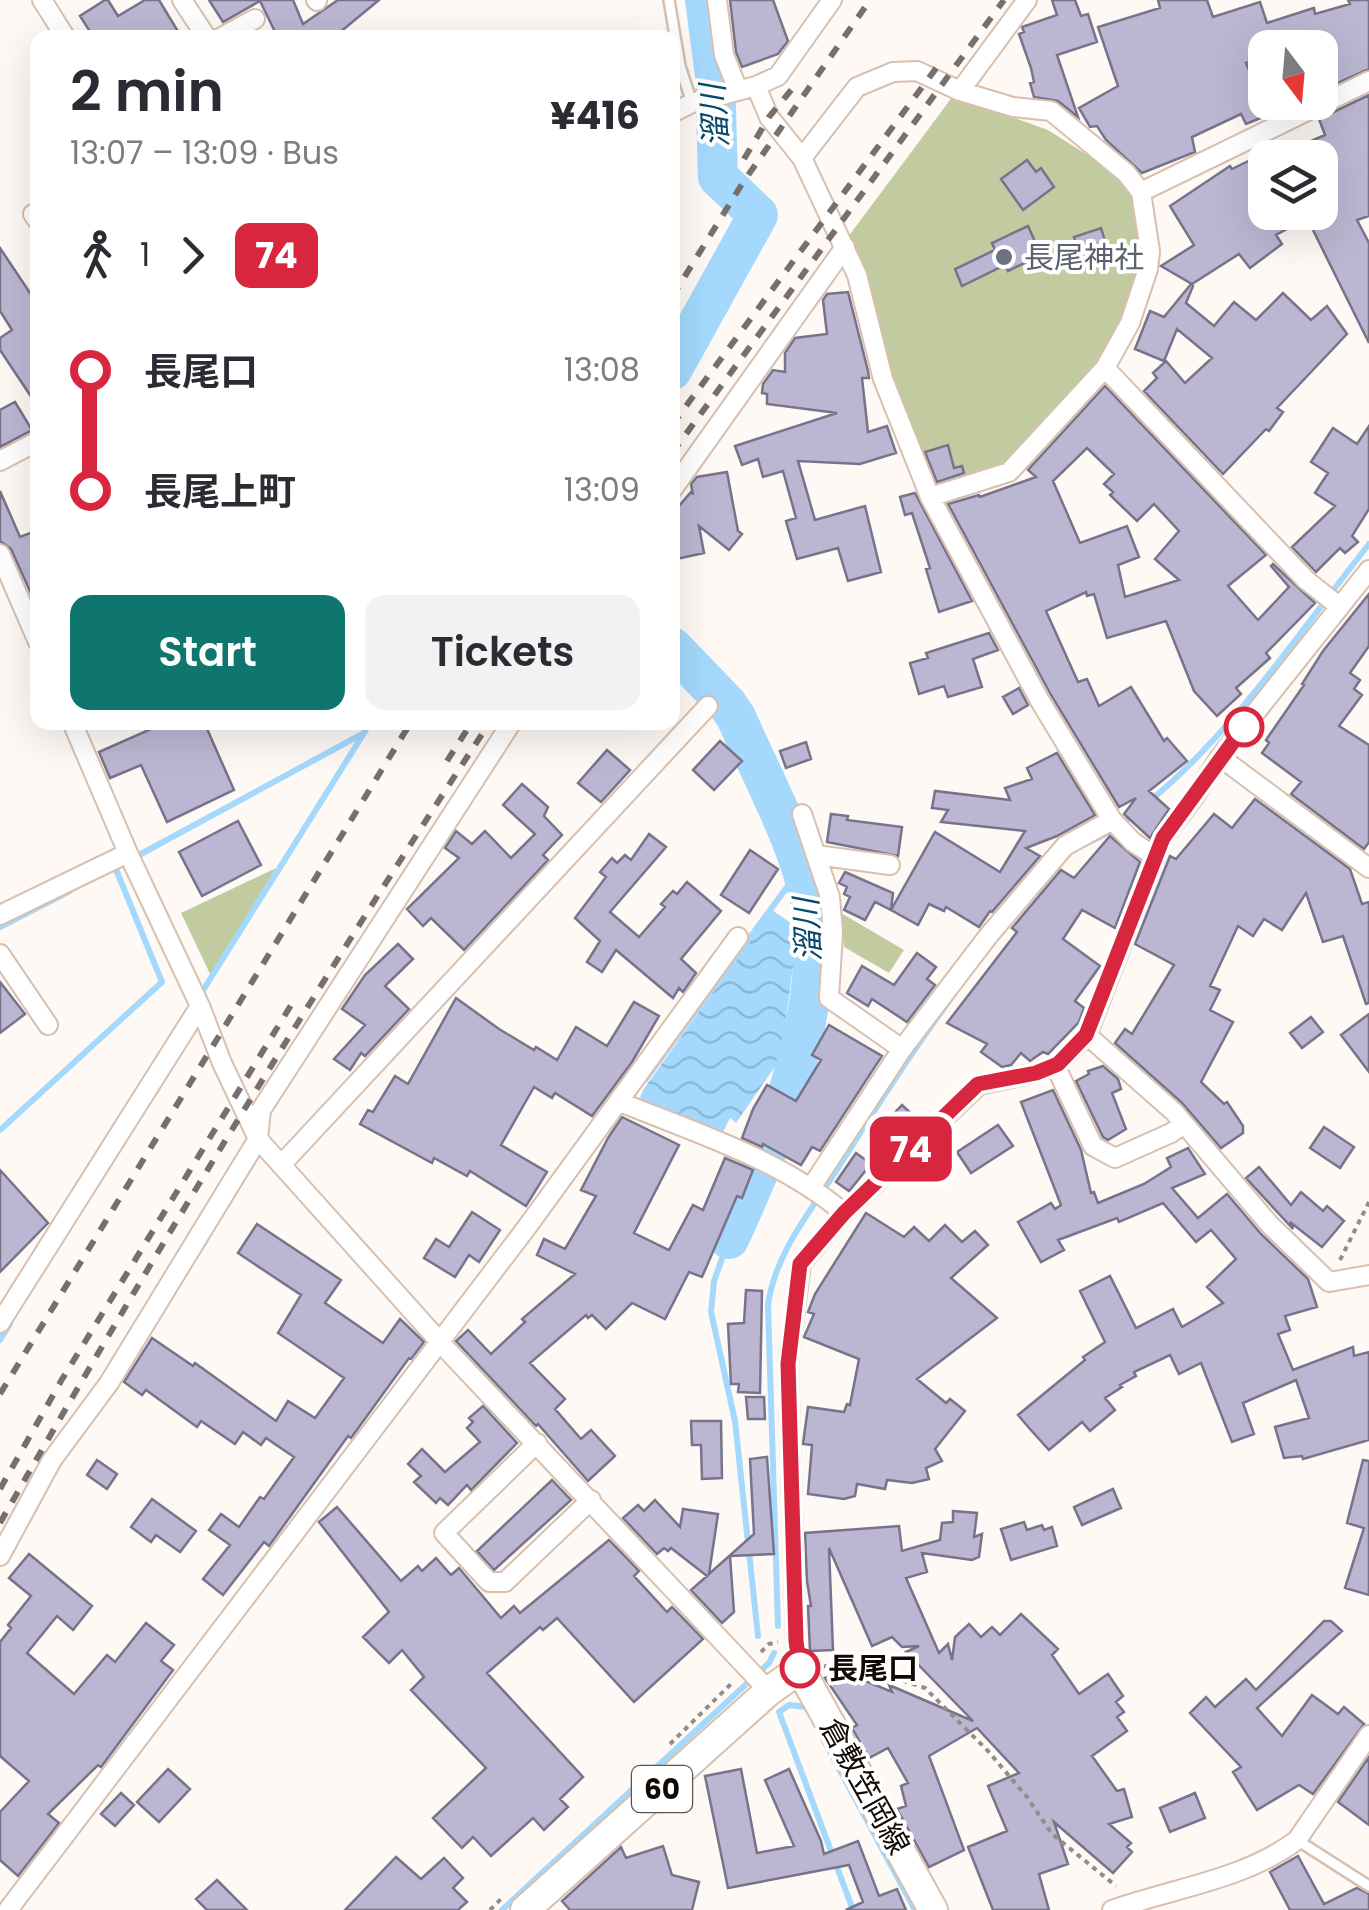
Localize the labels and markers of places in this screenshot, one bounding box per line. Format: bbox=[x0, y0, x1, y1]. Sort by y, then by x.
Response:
place label: 長尾神社 bbox=[1024, 236, 1144, 279]
marker: 長尾神社 bbox=[993, 246, 1015, 268]
unlabelled marker bbox=[1225, 708, 1263, 746]
place label: 長尾口 bbox=[828, 1647, 918, 1690]
marker: 長尾口 bbox=[781, 1649, 819, 1687]

